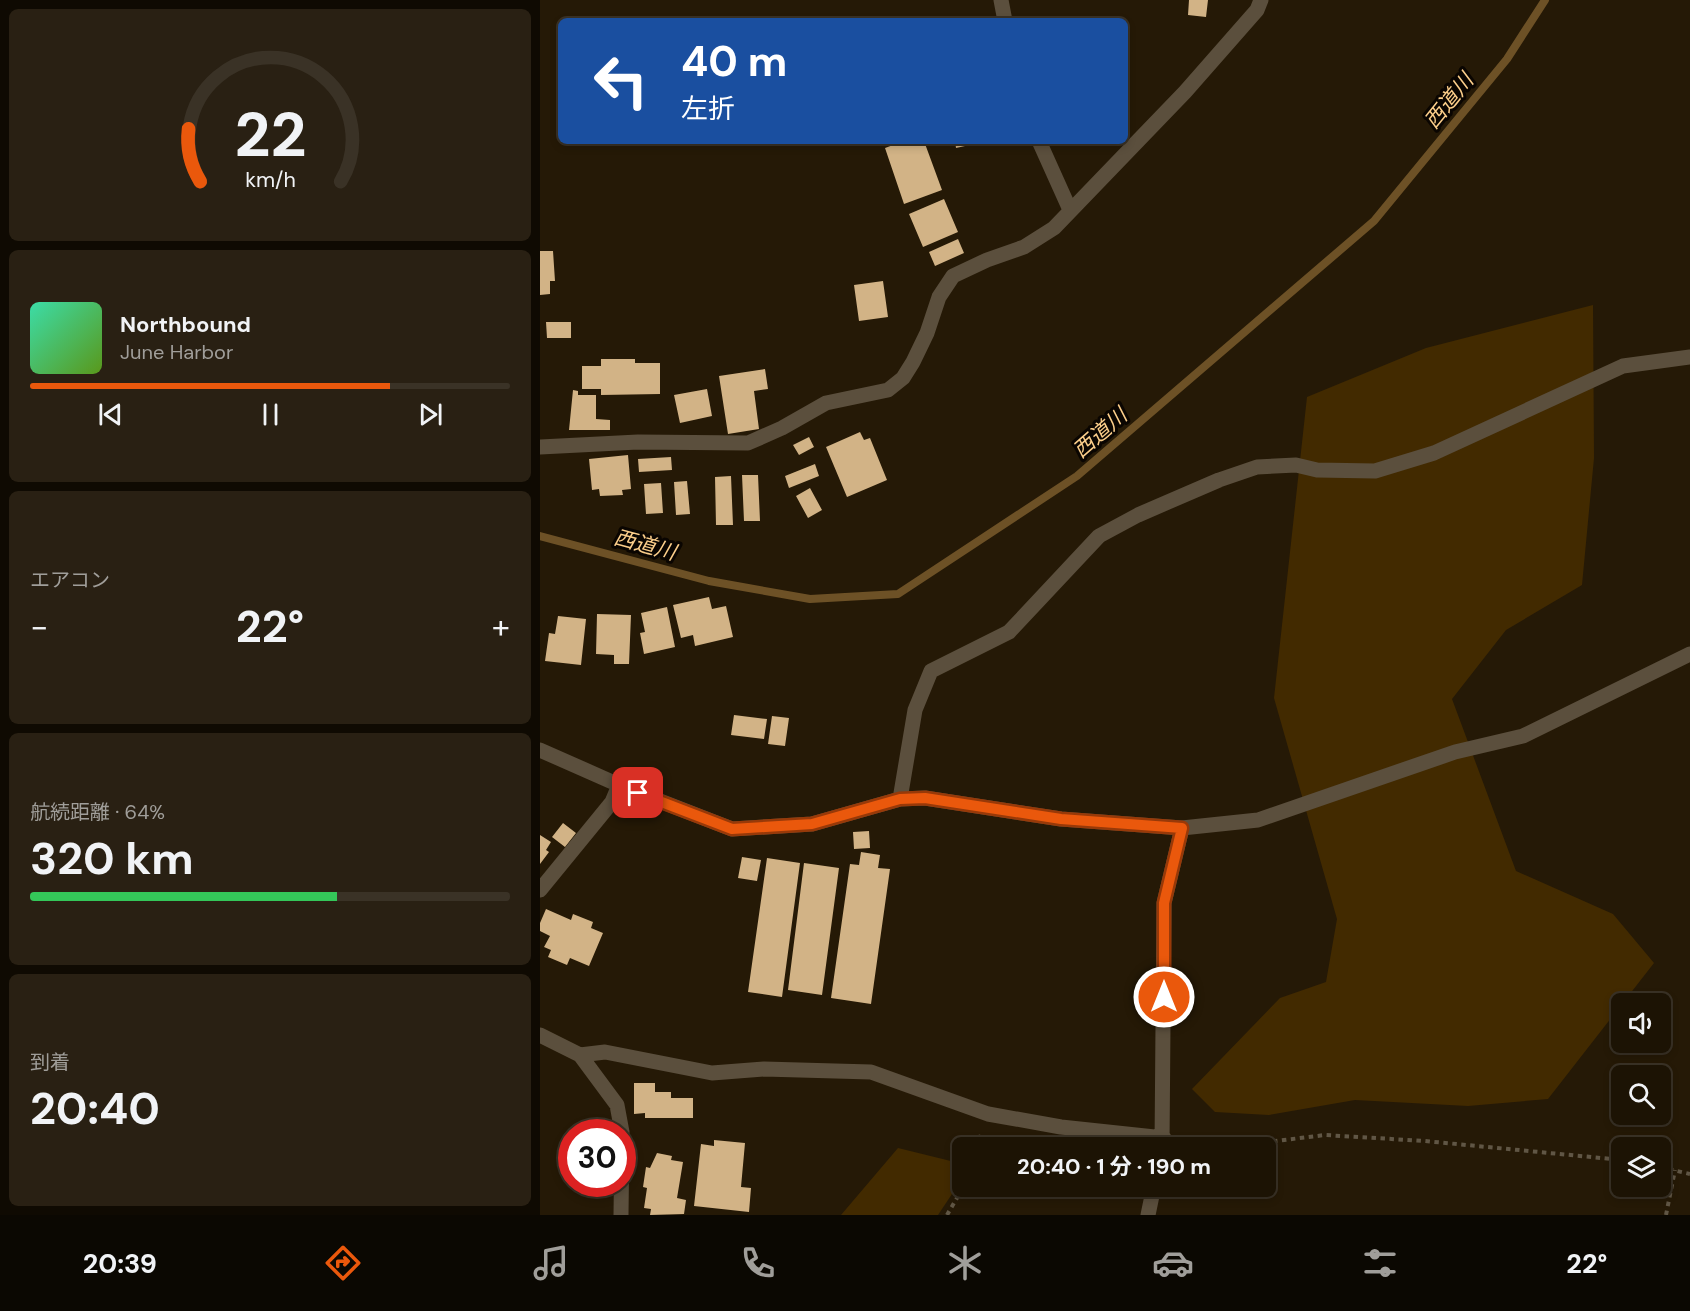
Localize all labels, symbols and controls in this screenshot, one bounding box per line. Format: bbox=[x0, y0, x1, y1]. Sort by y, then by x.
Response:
text: 40 m bbox=[681, 34, 787, 89]
icon: left bbox=[582, 42, 660, 120]
water label: 西道川 bbox=[1418, 66, 1481, 134]
text: 左折 bbox=[681, 91, 735, 126]
text: 22 bbox=[234, 94, 306, 175]
text: km/h bbox=[245, 166, 295, 194]
text: Northbound bbox=[120, 310, 251, 339]
text: June Harbor bbox=[120, 339, 233, 365]
icon: previous bbox=[94, 398, 127, 431]
icon: pause bbox=[254, 398, 287, 431]
icon: next bbox=[414, 398, 447, 431]
water label: 西道川 bbox=[1067, 400, 1134, 464]
water label: 西道川 bbox=[611, 523, 681, 567]
text: エアコン bbox=[30, 567, 110, 593]
text: 22° bbox=[236, 597, 304, 656]
text: − bbox=[30, 605, 48, 648]
text: + bbox=[492, 605, 510, 648]
pin bbox=[612, 767, 663, 818]
icon: arrive bbox=[621, 776, 654, 809]
text: 航続距離 · 64% bbox=[30, 799, 165, 825]
text: 320 km bbox=[30, 829, 194, 888]
position arrow bbox=[1132, 965, 1196, 1029]
map controls bbox=[1611, 993, 1671, 1197]
button: sound bbox=[1611, 993, 1671, 1053]
text: 到着 bbox=[30, 1049, 70, 1075]
button: search bbox=[1611, 1065, 1671, 1125]
text: 20:40 bbox=[30, 1079, 160, 1138]
speed limit sign: 30 bbox=[558, 1119, 636, 1197]
button: layers bbox=[1611, 1137, 1671, 1197]
text: 20:40 · 1 分 · 190 m bbox=[1017, 1152, 1211, 1181]
icon: directions bbox=[322, 1242, 364, 1284]
icon: music bbox=[530, 1242, 572, 1284]
icon: phone bbox=[737, 1242, 779, 1284]
icon: climate bbox=[944, 1242, 986, 1284]
icon: car bbox=[1152, 1242, 1194, 1284]
icon: filters bbox=[1359, 1242, 1401, 1284]
text: 20:39 bbox=[83, 1246, 157, 1281]
text: 22° bbox=[1566, 1246, 1607, 1281]

